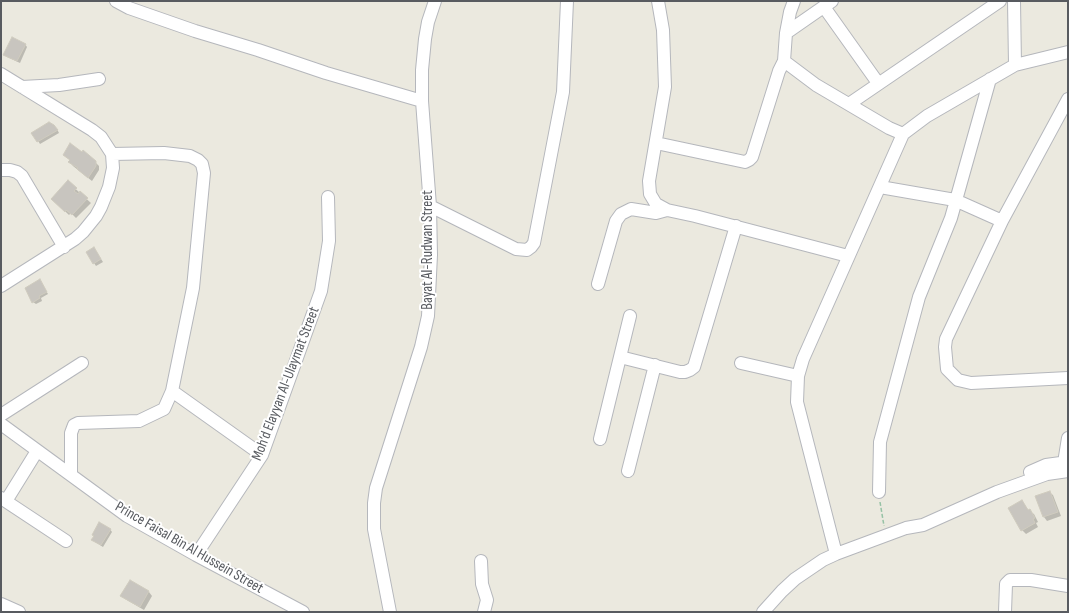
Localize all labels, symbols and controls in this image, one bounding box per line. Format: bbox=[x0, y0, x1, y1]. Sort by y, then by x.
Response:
street label: Bayat Al-Rudwan Street bbox=[419, 190, 437, 310]
street label: Moh’d Elayyan Al-Ulaymat Street bbox=[248, 305, 324, 463]
street label: Prince Faisal Bin Al Hussein Street bbox=[112, 498, 266, 598]

